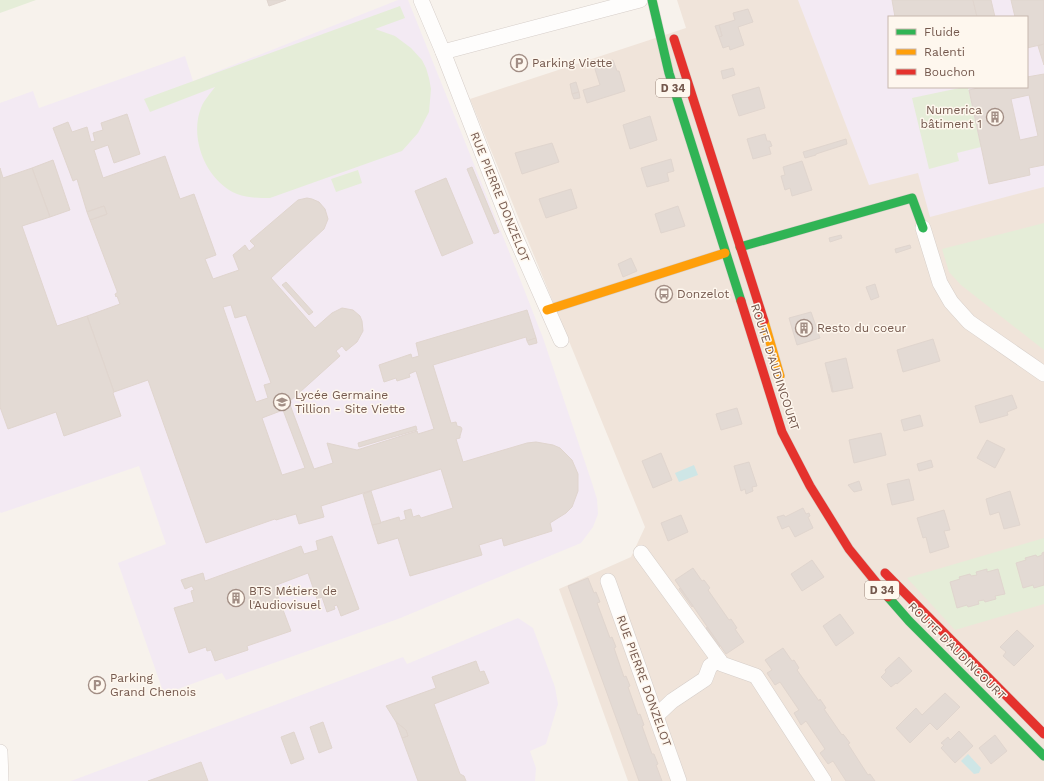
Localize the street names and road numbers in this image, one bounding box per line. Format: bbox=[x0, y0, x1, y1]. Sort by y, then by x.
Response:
road number: D 34 bbox=[656, 79, 690, 97]
street label: RUE PIERRE DONZELOT bbox=[467, 130, 533, 264]
street label: ROUTE D'AUDINCOURT bbox=[748, 302, 802, 432]
road number: D 34 bbox=[865, 581, 899, 599]
street label: ROUTE D'AUDINCOURT bbox=[905, 599, 1009, 703]
street label: RUE PIERRE DONZELOT bbox=[614, 613, 674, 749]

